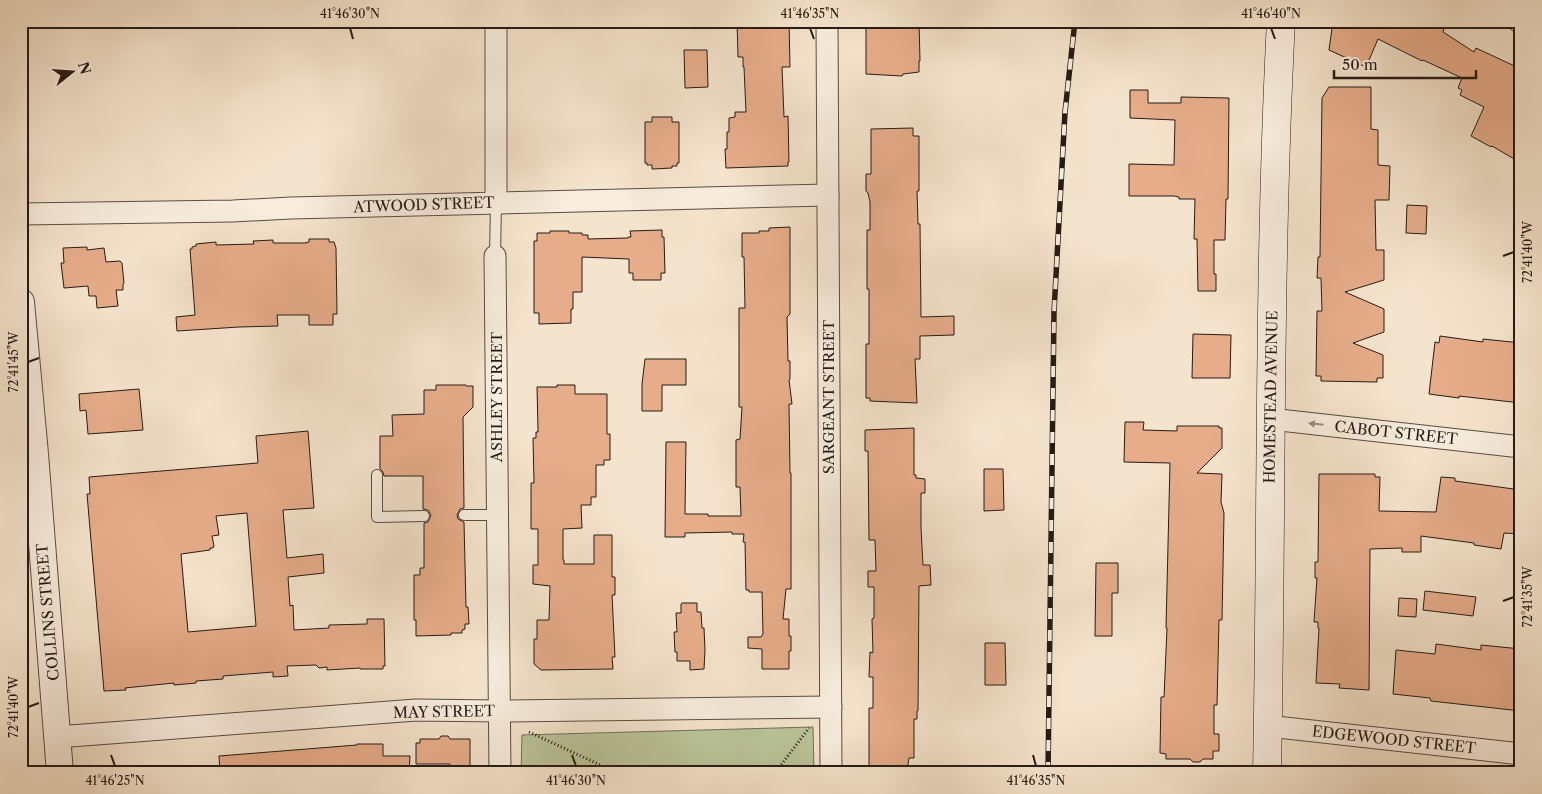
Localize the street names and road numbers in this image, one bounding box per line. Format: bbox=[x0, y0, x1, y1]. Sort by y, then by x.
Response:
street label: ATWOOD STREET bbox=[352, 193, 496, 216]
street label: HOMESTEAD AVENUE bbox=[1259, 310, 1282, 484]
street label: SARGEANT STREET bbox=[819, 319, 838, 474]
street label: ASHLEY STREET bbox=[487, 331, 506, 463]
street label: CABOT STREET bbox=[1334, 417, 1459, 448]
street label: COLLINS STREET bbox=[32, 542, 63, 681]
street label: MAY STREET bbox=[393, 701, 496, 722]
street label: EDGEWOOD STREET bbox=[1311, 721, 1478, 758]

